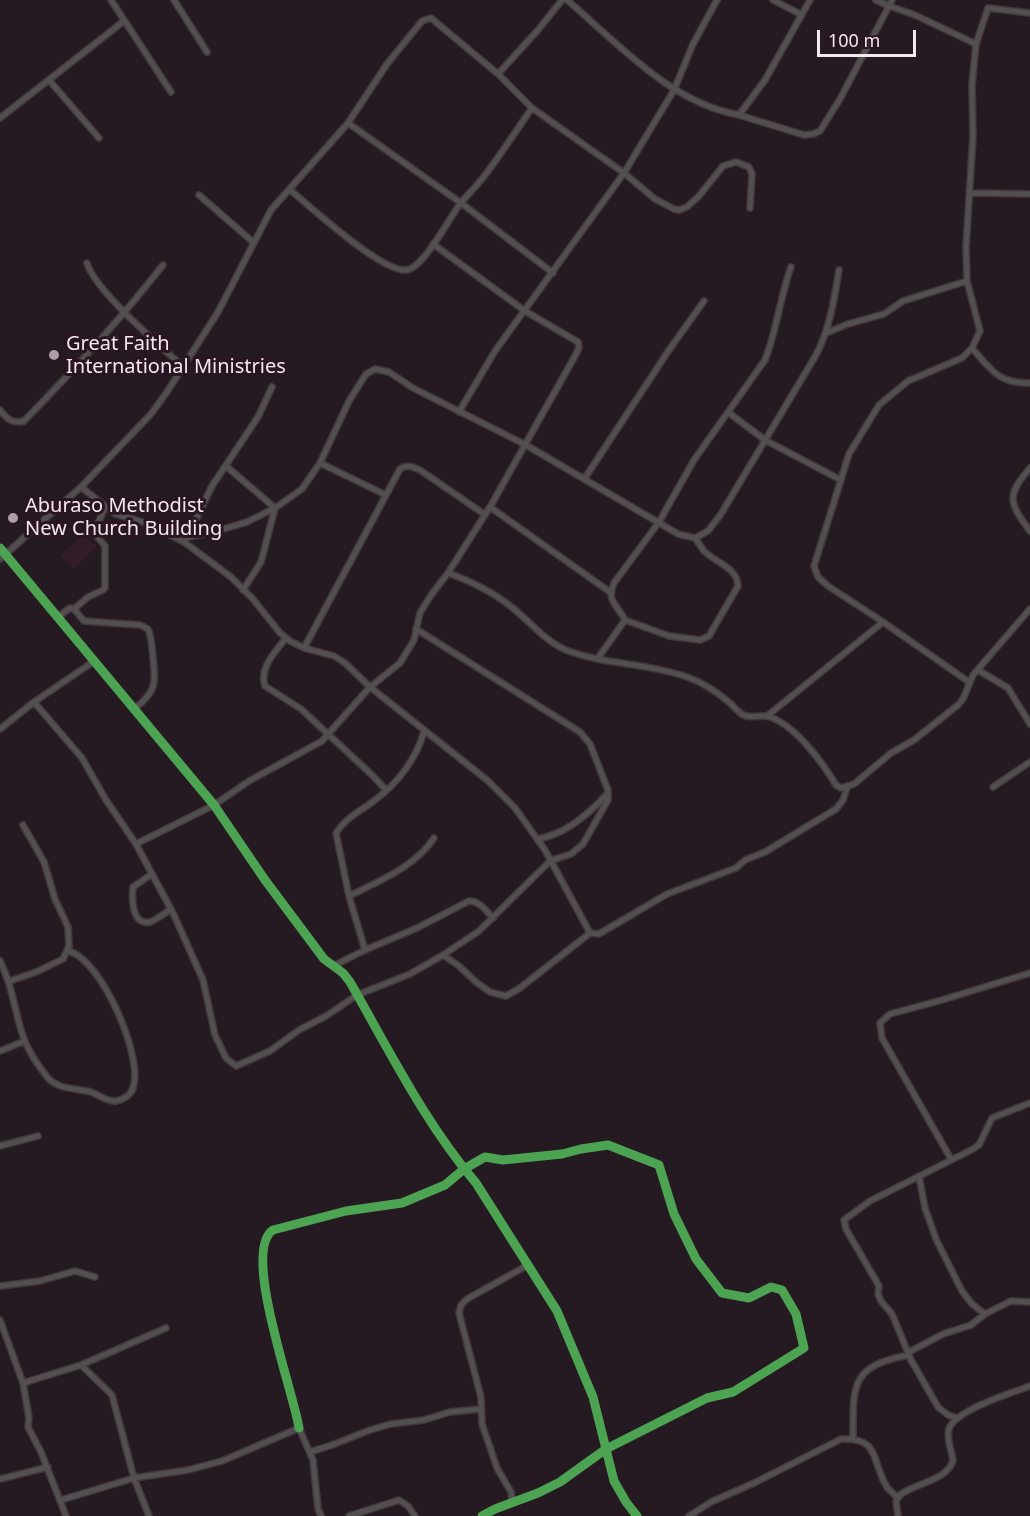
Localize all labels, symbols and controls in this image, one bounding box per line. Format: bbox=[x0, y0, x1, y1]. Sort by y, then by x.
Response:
scale bar bbox=[820, 18, 919, 56]
text: 100 m bbox=[828, 28, 880, 52]
place label: Great Faith International Ministries bbox=[66, 332, 286, 379]
marker: Great Faith International Ministries bbox=[47, 348, 61, 362]
place label: Aburaso Methodist New Church Building bbox=[25, 494, 222, 541]
marker: Aburaso Methodist New Church Building bbox=[6, 511, 20, 525]

